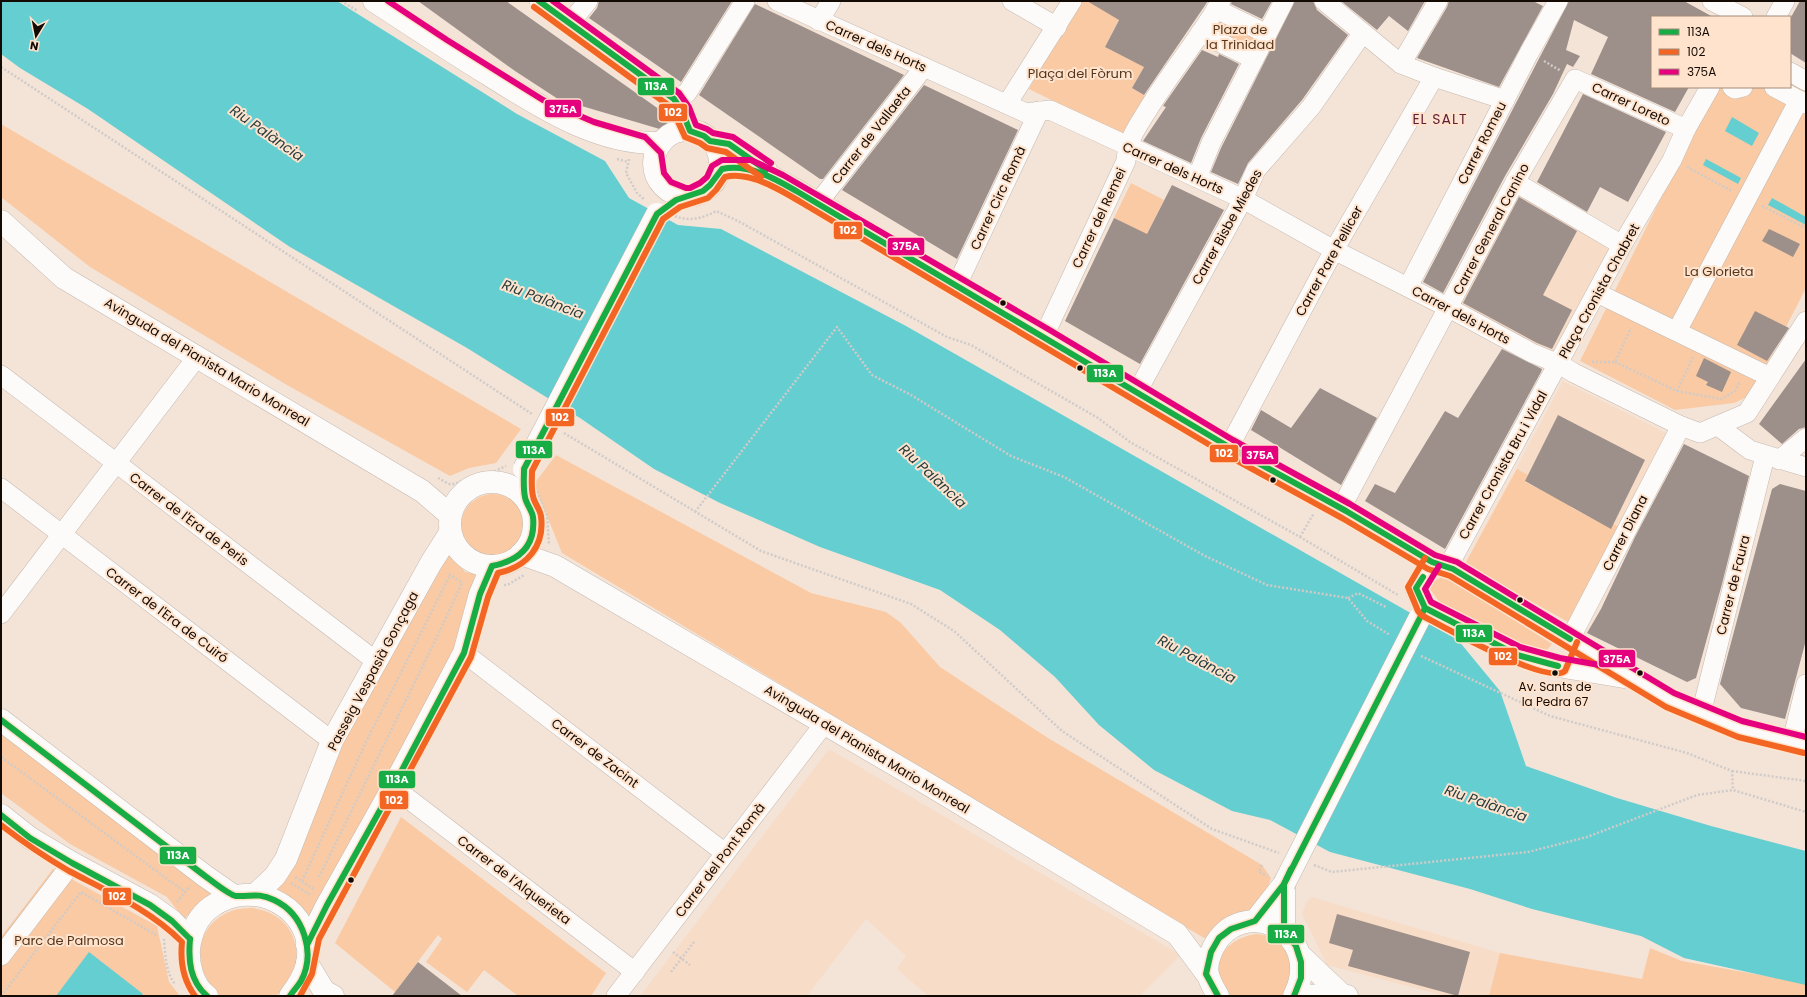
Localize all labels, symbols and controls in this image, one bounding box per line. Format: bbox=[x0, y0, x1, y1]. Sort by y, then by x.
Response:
street label: Carrer dels Horts bbox=[822, 15, 930, 77]
north arrow bbox=[16, 16, 56, 56]
legend bbox=[1651, 16, 1791, 88]
park label: Plaza de la Trinidad bbox=[1206, 20, 1274, 54]
text: 113A bbox=[1687, 23, 1710, 40]
text: N bbox=[29, 37, 40, 54]
text: 102 bbox=[1687, 43, 1705, 60]
text: 375A bbox=[1687, 63, 1716, 80]
park label: Plaça del Fòrum bbox=[1028, 64, 1132, 83]
line badge: 113A bbox=[637, 77, 675, 96]
street label: Carrer Loreto bbox=[1589, 77, 1673, 131]
text: 113A bbox=[644, 78, 668, 94]
street label: Carrer de Vallaeta bbox=[827, 82, 915, 188]
street label: Carrer Romeu bbox=[1453, 98, 1511, 188]
line badge: 375A bbox=[544, 99, 582, 118]
water label: Riu Palància bbox=[226, 100, 308, 166]
text: 375A bbox=[549, 101, 577, 117]
line badge: 102 bbox=[658, 103, 688, 122]
text: 102 bbox=[664, 104, 682, 120]
district label: EL SALT bbox=[1412, 109, 1468, 129]
street label: Carrer dels Horts bbox=[1119, 137, 1227, 199]
street label: Carrer Circ Romà bbox=[966, 143, 1030, 253]
street label: Carrer General Canino bbox=[1448, 160, 1534, 298]
street label: Carrer del Remei bbox=[1067, 165, 1131, 271]
street label: Carrer Bisbe Miedes bbox=[1187, 166, 1267, 288]
street label: Carrer Pare Pellicer bbox=[1291, 202, 1367, 320]
street label: Plaça Cronista Chabret bbox=[1554, 220, 1644, 362]
line badge: 102 bbox=[833, 221, 863, 240]
text: 102 bbox=[839, 222, 857, 238]
line badge: 375A bbox=[887, 237, 925, 256]
text: 375A bbox=[892, 238, 920, 254]
park label: La Glorieta bbox=[1684, 262, 1754, 281]
water label: Riu Palància bbox=[499, 274, 587, 324]
street label: Carrer dels Horts bbox=[1408, 281, 1514, 349]
street label: Avinguda del Pianista Mario Monreal bbox=[101, 293, 313, 431]
unlabelled marker bbox=[998, 298, 1008, 308]
unlabelled marker bbox=[1075, 363, 1085, 373]
line badge: 113A bbox=[1086, 364, 1124, 383]
text: 113A bbox=[1093, 365, 1117, 381]
street label: Carrer Cronista Bru i Vidal bbox=[1454, 387, 1552, 543]
line badge: 102 bbox=[545, 408, 575, 427]
text: 102 bbox=[551, 409, 569, 425]
water label: Riu Palància bbox=[895, 439, 972, 513]
line badge: 113A bbox=[515, 440, 553, 459]
text: 113A bbox=[522, 442, 546, 458]
line badge: 102 bbox=[1209, 444, 1239, 463]
text: 102 bbox=[1215, 445, 1233, 461]
line badge: 375A bbox=[1241, 445, 1279, 465]
text: 375A bbox=[1246, 447, 1274, 463]
street label: Carrer de l'Era de Peris bbox=[125, 468, 253, 570]
unlabelled marker bbox=[1268, 475, 1278, 485]
street label: Carrer Diana bbox=[1598, 492, 1652, 574]
street label: Carrer de Faura bbox=[1711, 533, 1755, 637]
street label: Carrer de l'Era de Cuiró bbox=[102, 562, 232, 668]
street label: Passeig Vespasià Gonçaga bbox=[323, 588, 423, 754]
unlabelled marker bbox=[1515, 595, 1525, 605]
line badge: 113A bbox=[1455, 624, 1493, 643]
text: 113A bbox=[1462, 625, 1486, 641]
water label: Riu Palància bbox=[1154, 630, 1240, 688]
line badge: 102 bbox=[1488, 647, 1518, 666]
text: 102 bbox=[1494, 648, 1512, 664]
line badge: 375A bbox=[1598, 649, 1636, 668]
text: 375A bbox=[1603, 651, 1631, 667]
marker: Av. Sants de la Pedra 67 bbox=[1550, 668, 1560, 678]
unlabelled marker bbox=[1635, 668, 1645, 678]
place label: Av. Sants de la Pedra 67 bbox=[1519, 678, 1591, 710]
street label: Avinguda del Pianista Mario Monreal bbox=[761, 680, 973, 818]
street label: Carrer de Zacint bbox=[547, 714, 643, 792]
line badge: 113A bbox=[378, 770, 416, 789]
text: 113A bbox=[385, 771, 409, 787]
water label: Riu Palància bbox=[1442, 780, 1530, 827]
line badge: 102 bbox=[379, 790, 409, 810]
text: 102 bbox=[385, 792, 403, 808]
street label: Carrer del Pont Romà bbox=[671, 799, 769, 921]
street label: Carrer de l’Alquerieta bbox=[453, 831, 575, 929]
line badge: 113A bbox=[159, 846, 197, 865]
text: 113A bbox=[166, 847, 190, 863]
unlabelled marker bbox=[346, 875, 356, 885]
line badge: 102 bbox=[102, 887, 132, 906]
text: 102 bbox=[108, 888, 126, 904]
line badge: 113A bbox=[1267, 924, 1305, 944]
text: 113A bbox=[1274, 926, 1298, 942]
park label: Parc de Palmosa bbox=[14, 931, 124, 950]

